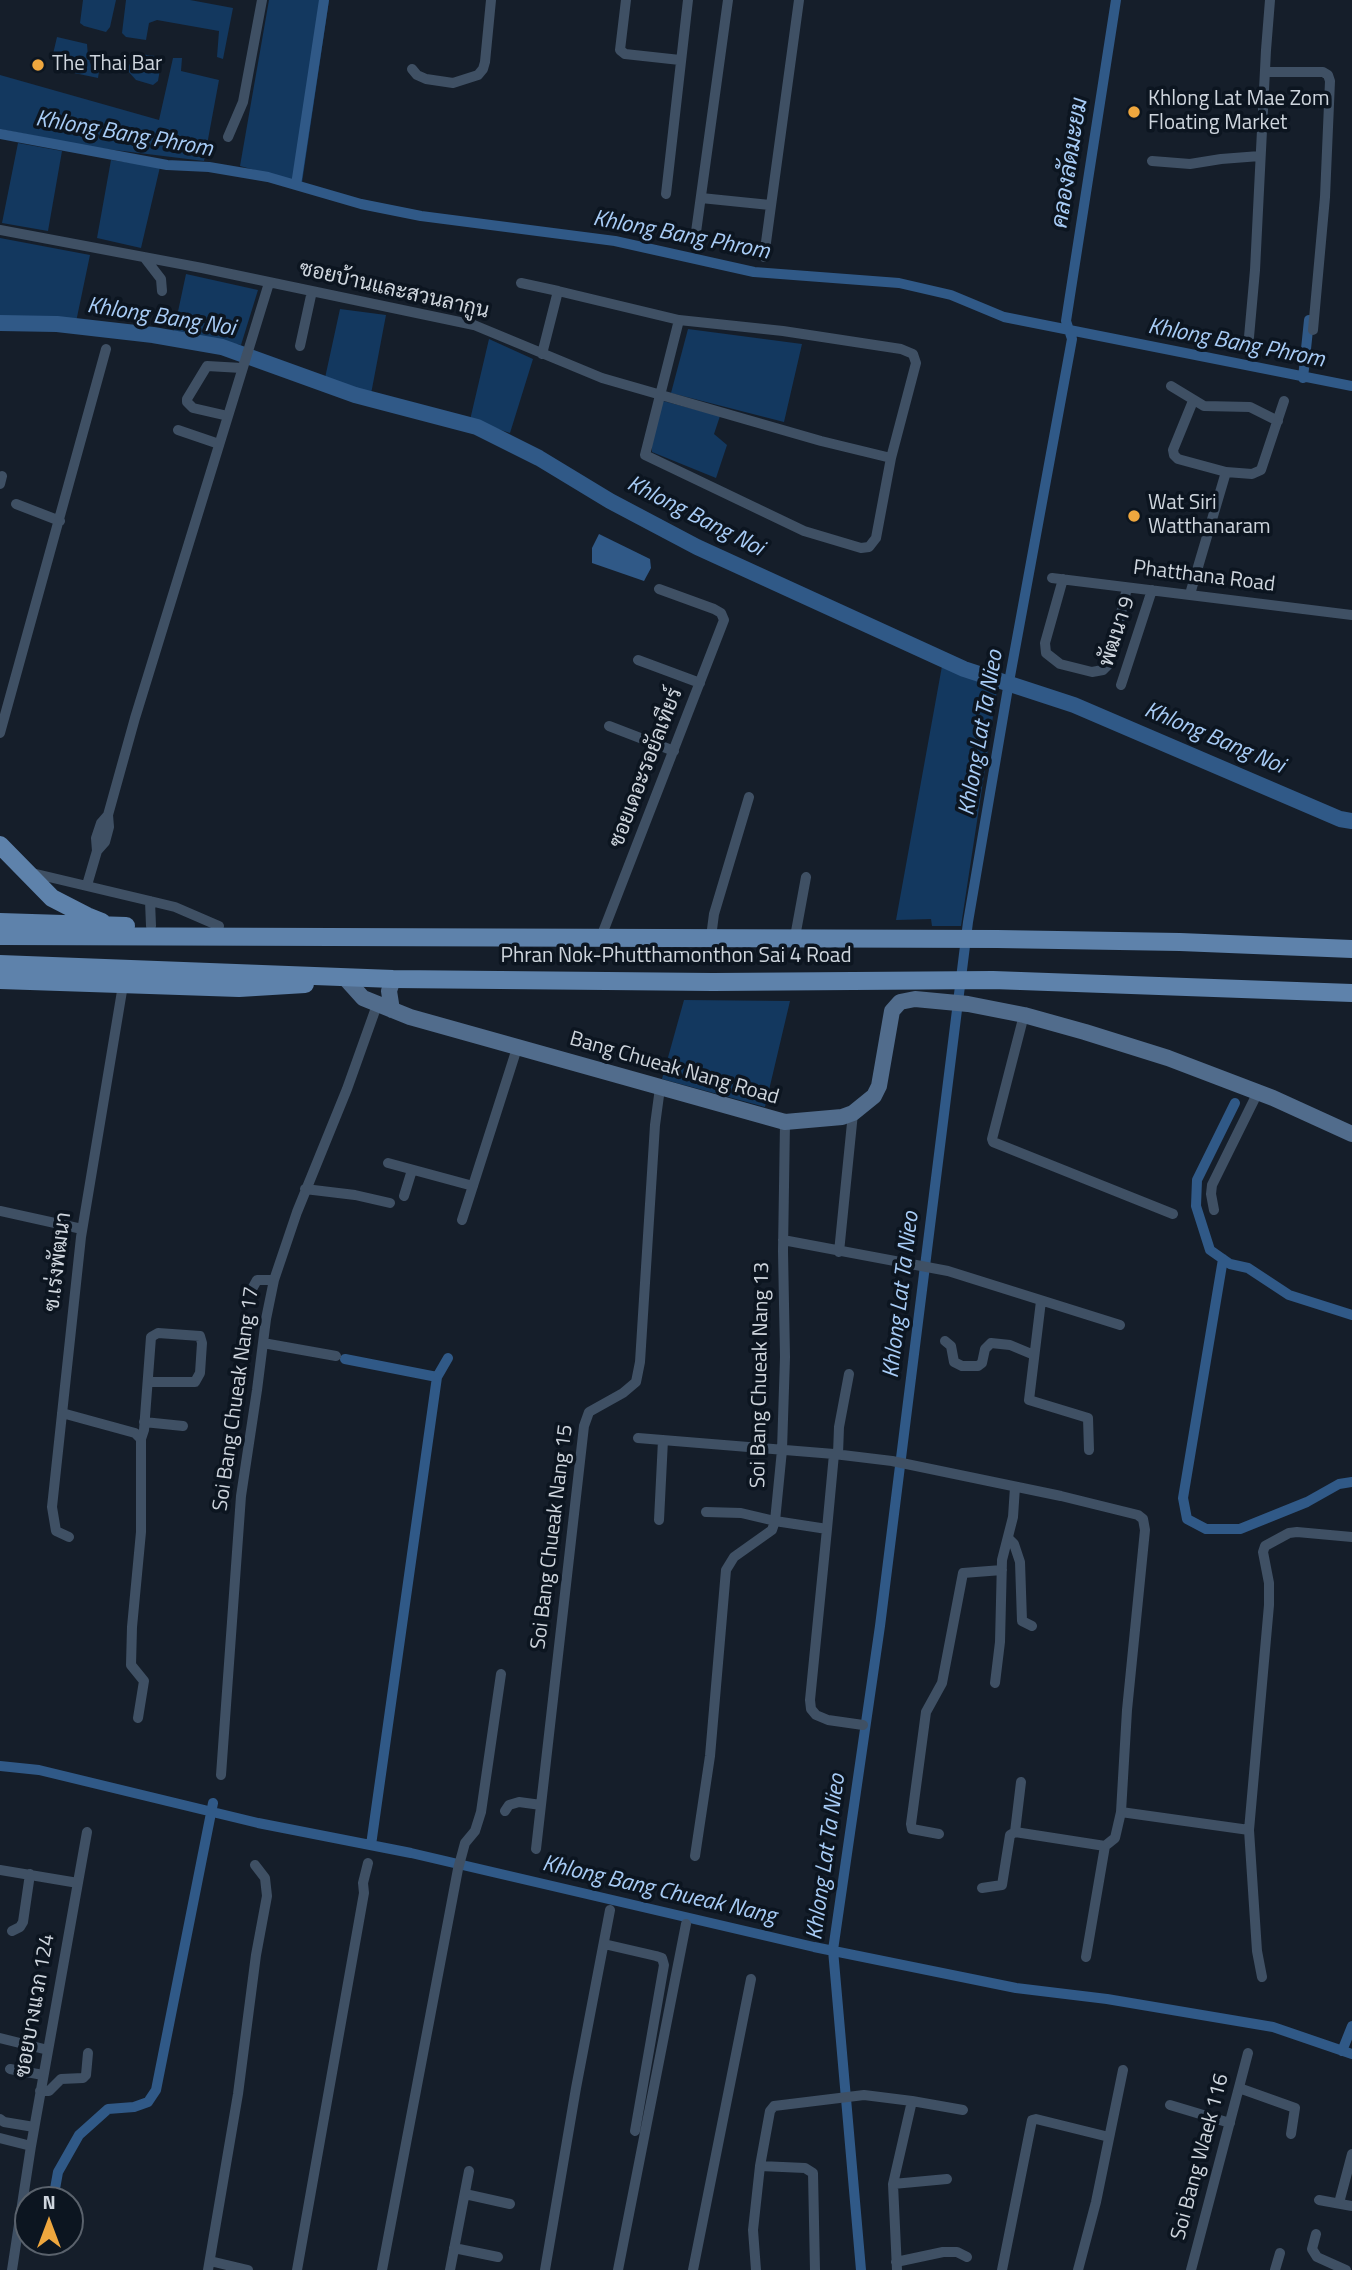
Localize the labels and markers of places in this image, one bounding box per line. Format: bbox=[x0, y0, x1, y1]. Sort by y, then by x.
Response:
place label: The Thai Bar bbox=[52, 52, 162, 78]
marker: The Thai Bar bbox=[30, 57, 46, 73]
place label: Khlong Lat Mae Zom Floating Market bbox=[1148, 87, 1330, 137]
marker: Khlong Lat Mae Zom Floating Market bbox=[1126, 104, 1142, 120]
place label: Wat Siri Watthanaram bbox=[1148, 491, 1270, 541]
marker: Wat Siri Watthanaram bbox=[1126, 508, 1142, 524]

